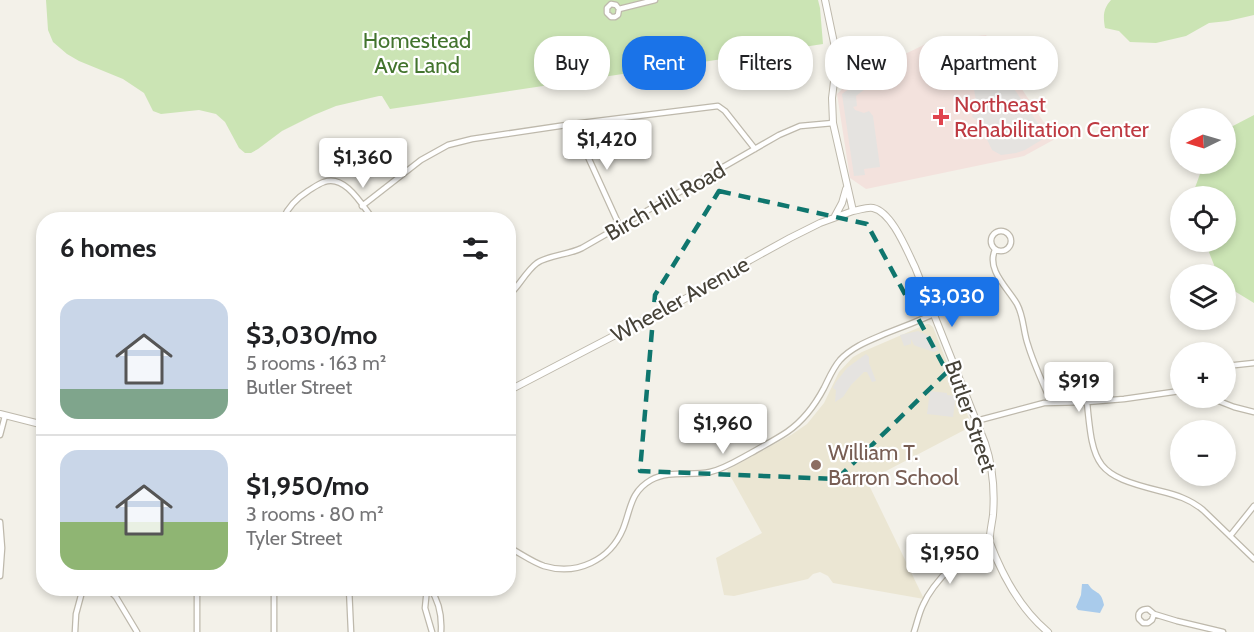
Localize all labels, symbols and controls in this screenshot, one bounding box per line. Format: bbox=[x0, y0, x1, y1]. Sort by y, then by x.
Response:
park label: Homestead Ave Land bbox=[363, 27, 471, 79]
chip: Buy bbox=[534, 36, 610, 90]
chip: Rent bbox=[622, 36, 706, 90]
chip: Filters bbox=[718, 36, 813, 90]
chip: New bbox=[825, 36, 907, 90]
chip: Apartment bbox=[919, 36, 1058, 90]
place label: Northeast Rehabilitation Center bbox=[954, 91, 1149, 143]
marker: Northeast Rehabilitation Center bbox=[932, 108, 950, 126]
north arrow bbox=[1170, 108, 1236, 174]
map controls bbox=[1170, 108, 1236, 486]
pin: $1,420 bbox=[558, 120, 656, 171]
text: $1,420 bbox=[577, 127, 637, 151]
pin: $1,360 bbox=[314, 138, 412, 189]
text: $1,360 bbox=[333, 145, 393, 169]
street label: Birch Hill Road bbox=[600, 156, 730, 247]
button: locate bbox=[1170, 186, 1236, 252]
text: 6 homes bbox=[60, 232, 157, 264]
icon: filters bbox=[459, 232, 492, 265]
street label: Wheeler Avenue bbox=[607, 250, 754, 348]
button: layers bbox=[1170, 264, 1236, 330]
pin: $3,030 bbox=[903, 277, 1001, 328]
text: $3,030 bbox=[919, 284, 985, 308]
text: $3,030/mo bbox=[246, 319, 377, 351]
icon: home bbox=[108, 323, 180, 395]
button: + bbox=[1170, 342, 1236, 408]
text: 5 rooms · 163 m² bbox=[246, 351, 386, 375]
street label: Butler Street bbox=[939, 357, 1002, 476]
pin: $919 bbox=[1043, 362, 1115, 413]
text: $919 bbox=[1058, 369, 1100, 393]
text: Butler Street bbox=[246, 375, 352, 399]
pin: $1,960 bbox=[674, 404, 772, 455]
text: $1,960 bbox=[693, 411, 753, 435]
button: − bbox=[1170, 420, 1236, 486]
place label: William T. Barron School bbox=[828, 439, 960, 491]
marker: William T. Barron School bbox=[809, 458, 823, 472]
text: $1,950/mo bbox=[246, 470, 369, 502]
icon: home bbox=[108, 474, 180, 546]
text: 3 rooms · 80 m² bbox=[246, 502, 384, 526]
text: Tyler Street bbox=[246, 526, 342, 550]
pin: $1,950 bbox=[901, 534, 999, 585]
text: $1,950 bbox=[920, 541, 980, 565]

